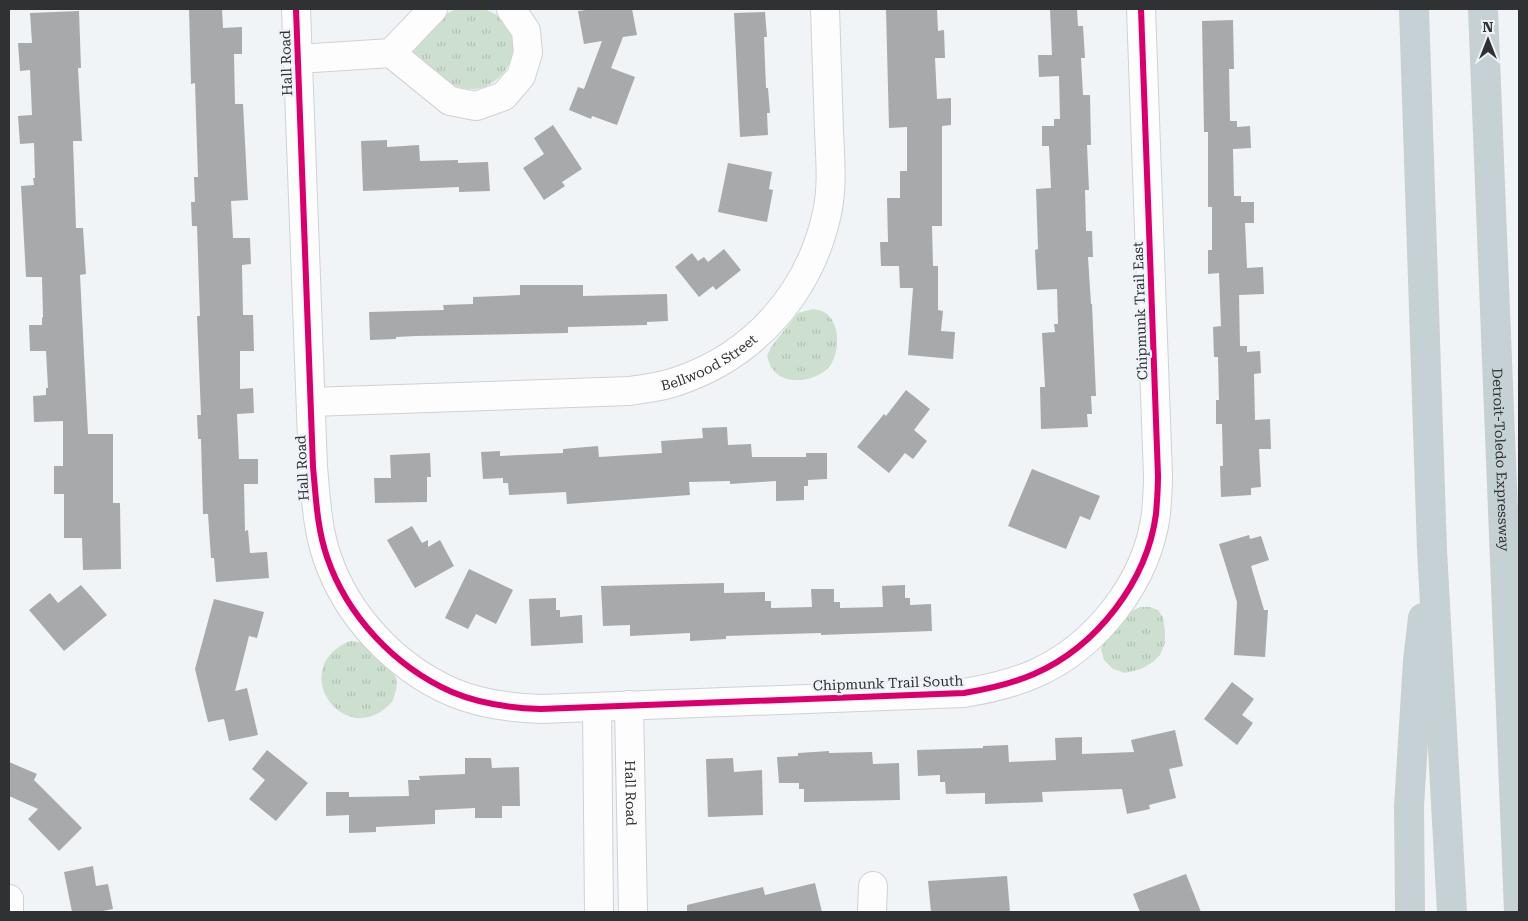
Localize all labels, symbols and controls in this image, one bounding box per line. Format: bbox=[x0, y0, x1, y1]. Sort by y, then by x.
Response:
north arrow bbox=[1463, 15, 1513, 65]
text: N bbox=[1483, 19, 1494, 35]
street label: Hall Road bbox=[277, 30, 295, 96]
street label: Chipmunk Trail East bbox=[1130, 241, 1150, 381]
street label: Bellwood Street bbox=[659, 331, 760, 394]
street label: Detroit-Toledo Expressway bbox=[1489, 368, 1513, 552]
street label: Hall Road bbox=[292, 435, 312, 501]
street label: Chipmunk Trail South bbox=[812, 672, 964, 694]
street label: Hall Road bbox=[622, 760, 639, 826]

